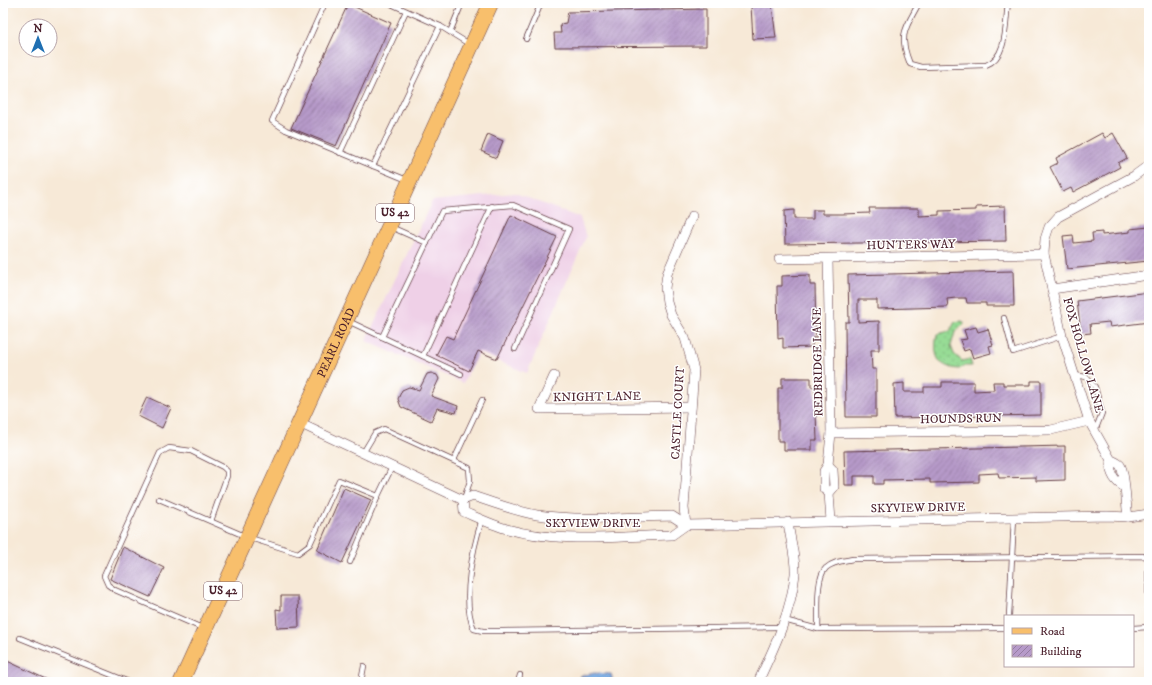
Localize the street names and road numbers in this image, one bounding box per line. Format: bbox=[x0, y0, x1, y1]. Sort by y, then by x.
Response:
road number: US 42 bbox=[376, 204, 414, 222]
street label: HUNTERS WAY bbox=[866, 237, 956, 253]
street label: FOX HOLLOW LANE bbox=[1059, 296, 1107, 415]
street label: PEARL ROAD bbox=[313, 305, 358, 380]
street label: REDBRIDGE LANE bbox=[810, 307, 826, 417]
street label: CASTLE COURT bbox=[668, 366, 688, 460]
street label: KNIGHT LANE bbox=[553, 389, 642, 405]
street label: HOUNDS RUN bbox=[920, 411, 1002, 427]
street label: SKYVIEW DRIVE bbox=[870, 500, 966, 516]
street label: SKYVIEW DRIVE bbox=[546, 516, 641, 531]
road number: US 42 bbox=[204, 582, 242, 600]

